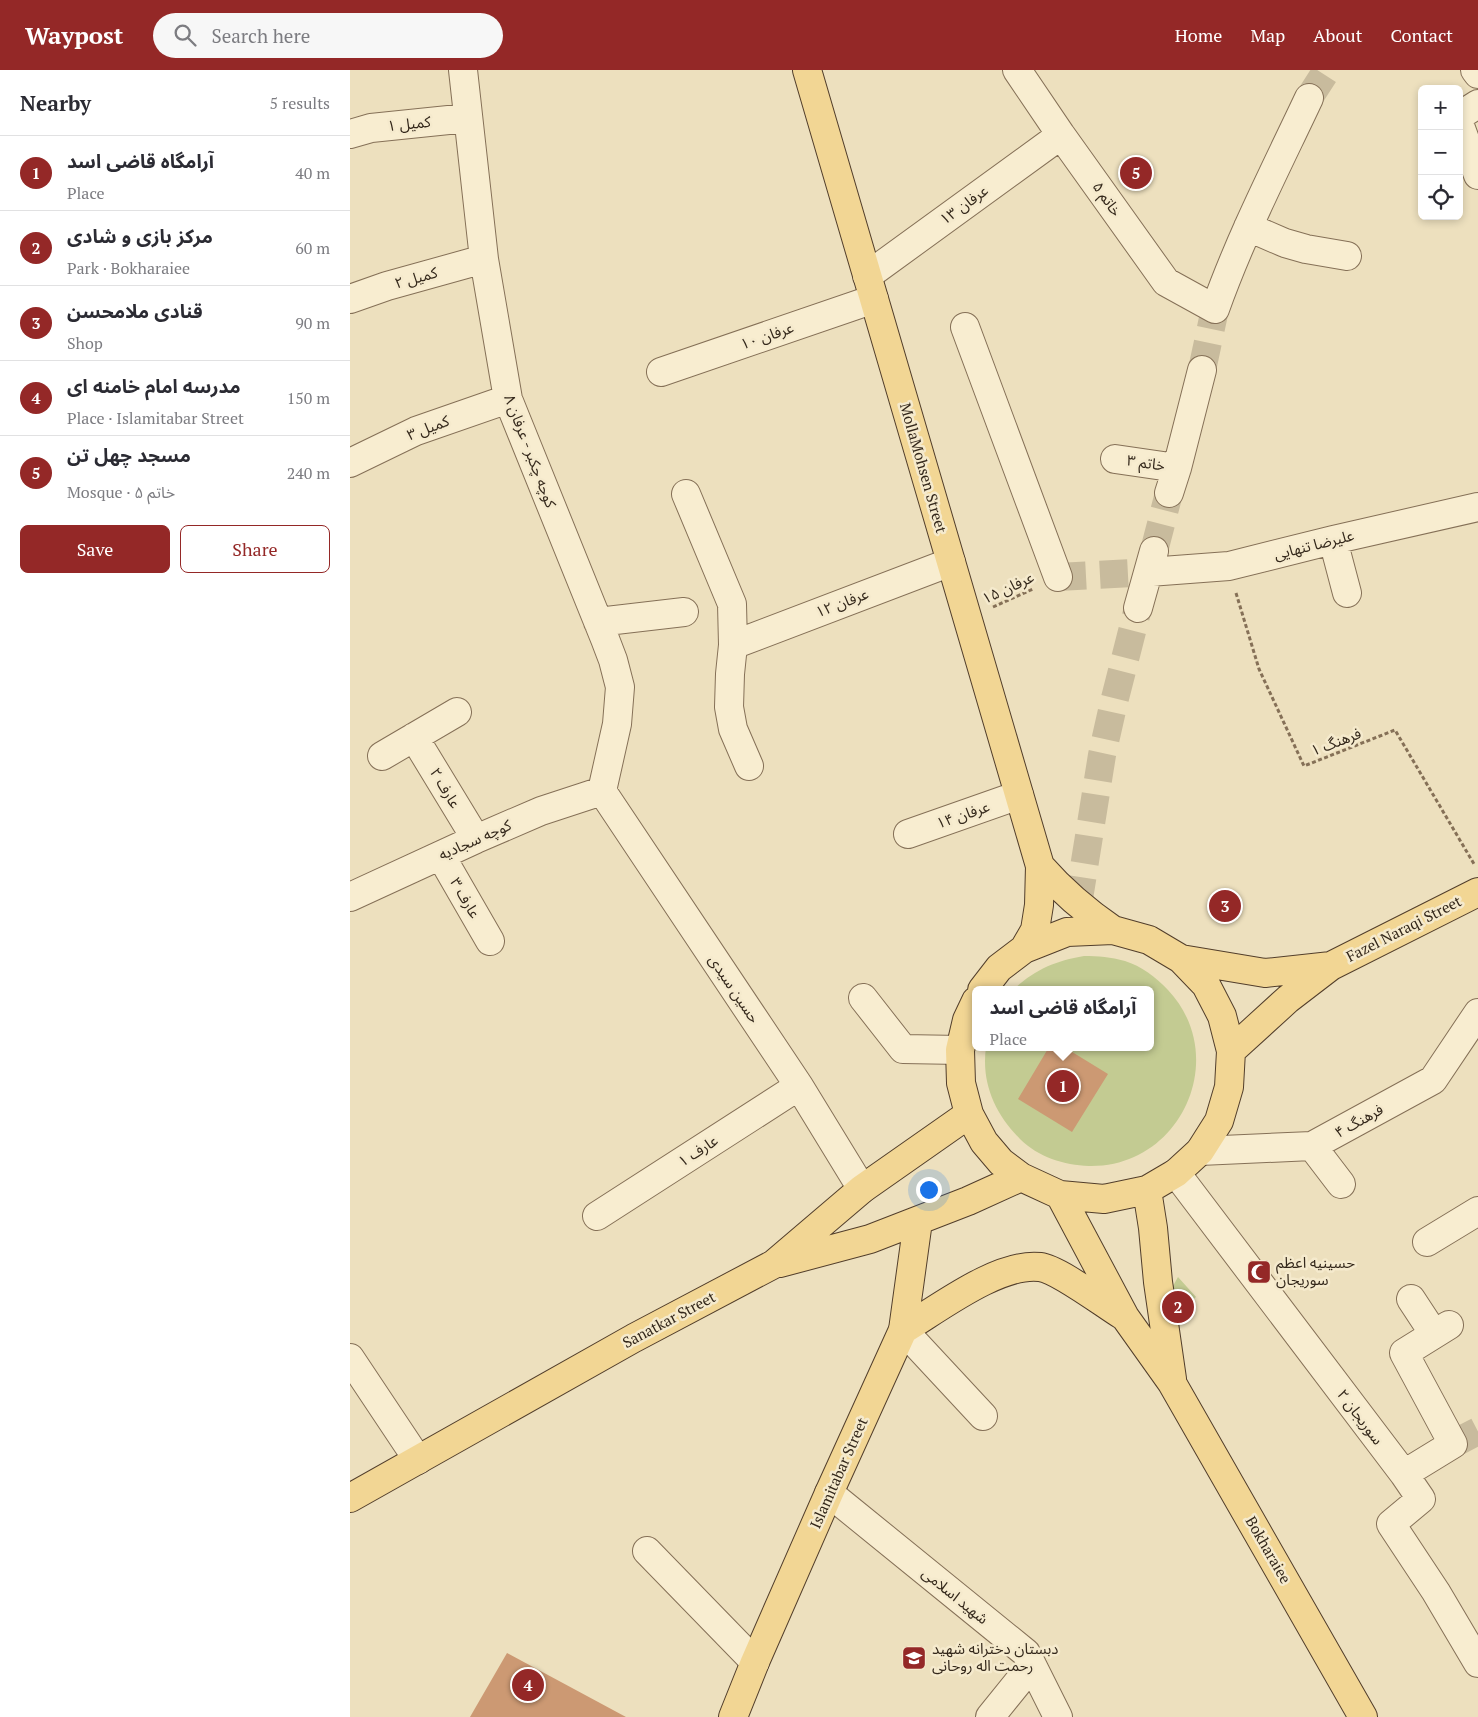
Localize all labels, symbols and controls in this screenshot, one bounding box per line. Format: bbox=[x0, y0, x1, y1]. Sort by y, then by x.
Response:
search box bbox=[153, 13, 503, 58]
text: Waypost bbox=[25, 19, 123, 51]
icon: search bbox=[171, 21, 199, 49]
text: Search here bbox=[211, 23, 310, 48]
text: Home bbox=[1175, 23, 1222, 47]
text: Map bbox=[1250, 23, 1285, 47]
text: About bbox=[1313, 23, 1362, 47]
text: Contact bbox=[1390, 23, 1453, 47]
map controls bbox=[1418, 85, 1463, 220]
button: + bbox=[1418, 85, 1463, 130]
text: Nearby bbox=[20, 89, 91, 117]
text: 5 results bbox=[270, 92, 330, 114]
street label: کمیل ۱ bbox=[386, 111, 432, 135]
button: − bbox=[1418, 130, 1463, 175]
text: آرامگاه قاضی اسد bbox=[67, 148, 214, 173]
pin: 5 bbox=[1120, 154, 1152, 192]
text: 1 bbox=[31, 162, 41, 184]
text: 40 m bbox=[295, 162, 330, 184]
button: locate bbox=[1418, 175, 1463, 220]
street label: خاتم ۵ bbox=[1087, 177, 1127, 221]
street label: عرفان ۱۳ bbox=[935, 180, 992, 229]
text: Place bbox=[67, 182, 105, 204]
text: مرکز بازی و شادی bbox=[67, 223, 213, 248]
text: 2 bbox=[31, 237, 41, 259]
text: 60 m bbox=[295, 237, 330, 259]
text: Park · Bokharaiee bbox=[67, 257, 190, 279]
street label: کمیل ۲ bbox=[392, 261, 440, 293]
text: قنادی ملامحسن bbox=[67, 298, 203, 323]
text: 3 bbox=[31, 312, 41, 334]
text: 90 m bbox=[295, 312, 330, 334]
street label: عرفان ۱۰ bbox=[737, 316, 796, 353]
text: Shop bbox=[67, 332, 103, 354]
text: مدرسه امام خامنه ای bbox=[67, 373, 241, 398]
text: 4 bbox=[31, 387, 41, 409]
text: 150 m bbox=[287, 387, 330, 409]
street label: کوچه چکبر - عرفان ۸ bbox=[499, 391, 562, 511]
street label: MollaMohsen Street bbox=[896, 400, 952, 536]
text: Place · Islamitabar Street bbox=[67, 407, 244, 429]
street label: کمیل ۳ bbox=[404, 410, 452, 444]
text: مسجد چهل تن bbox=[67, 442, 191, 467]
street label: خاتم ۳ bbox=[1125, 449, 1167, 477]
text: 5 bbox=[31, 462, 41, 484]
text: 240 m bbox=[287, 462, 330, 484]
text: Mosque · خاتم ۵ bbox=[67, 481, 175, 503]
street label: علیرضا تنهایی bbox=[1272, 524, 1356, 564]
button: Save bbox=[20, 525, 170, 573]
button: Share bbox=[180, 525, 330, 573]
street label: عرفان ۱۵ bbox=[978, 566, 1037, 608]
street label: عرفان ۱۲ bbox=[812, 583, 871, 621]
street label: فرهنگ ۱ bbox=[1307, 722, 1364, 760]
street label: عارف ۲ bbox=[426, 763, 466, 812]
street label: عرفان ۱۴ bbox=[933, 795, 992, 832]
street label: کوچه سجادیه bbox=[435, 814, 515, 865]
street label: عارف ۳ bbox=[446, 873, 486, 922]
pin: 3 bbox=[1209, 887, 1241, 925]
street label: Fazel Naraqi Street bbox=[1342, 890, 1465, 966]
street label: حسین سیدی bbox=[705, 950, 765, 1027]
popup bbox=[972, 986, 1154, 1051]
text: آرامگاه قاضی اسد bbox=[989, 994, 1137, 1019]
text: Place bbox=[989, 1028, 1027, 1050]
pin: 1 bbox=[1047, 1067, 1079, 1105]
street label: فرهنگ ۴ bbox=[1331, 1098, 1387, 1142]
street label: عارف ۱ bbox=[674, 1130, 722, 1171]
your location bbox=[916, 1177, 942, 1203]
place label: حسینیه اعظم سوریجان bbox=[1276, 1252, 1355, 1289]
mosque icon: حسینیه اعظم سوریجان bbox=[1246, 1259, 1272, 1285]
street label: Sanatkar Street bbox=[619, 1286, 719, 1352]
pin: 2 bbox=[1162, 1288, 1194, 1326]
street label: سوریجان ۲ bbox=[1333, 1384, 1388, 1448]
street label: Islamitabar Street bbox=[805, 1413, 872, 1531]
street label: Bokharaiee bbox=[1242, 1512, 1296, 1587]
street label: شهید اسلامی bbox=[918, 1562, 993, 1628]
place label: دبستان دخترانه شهید رحمت اله روحانی bbox=[932, 1638, 1058, 1675]
school or university icon: دبستان دخترانه شهید رحمت اله روحانی bbox=[901, 1645, 927, 1671]
pin: 4 bbox=[512, 1666, 544, 1704]

